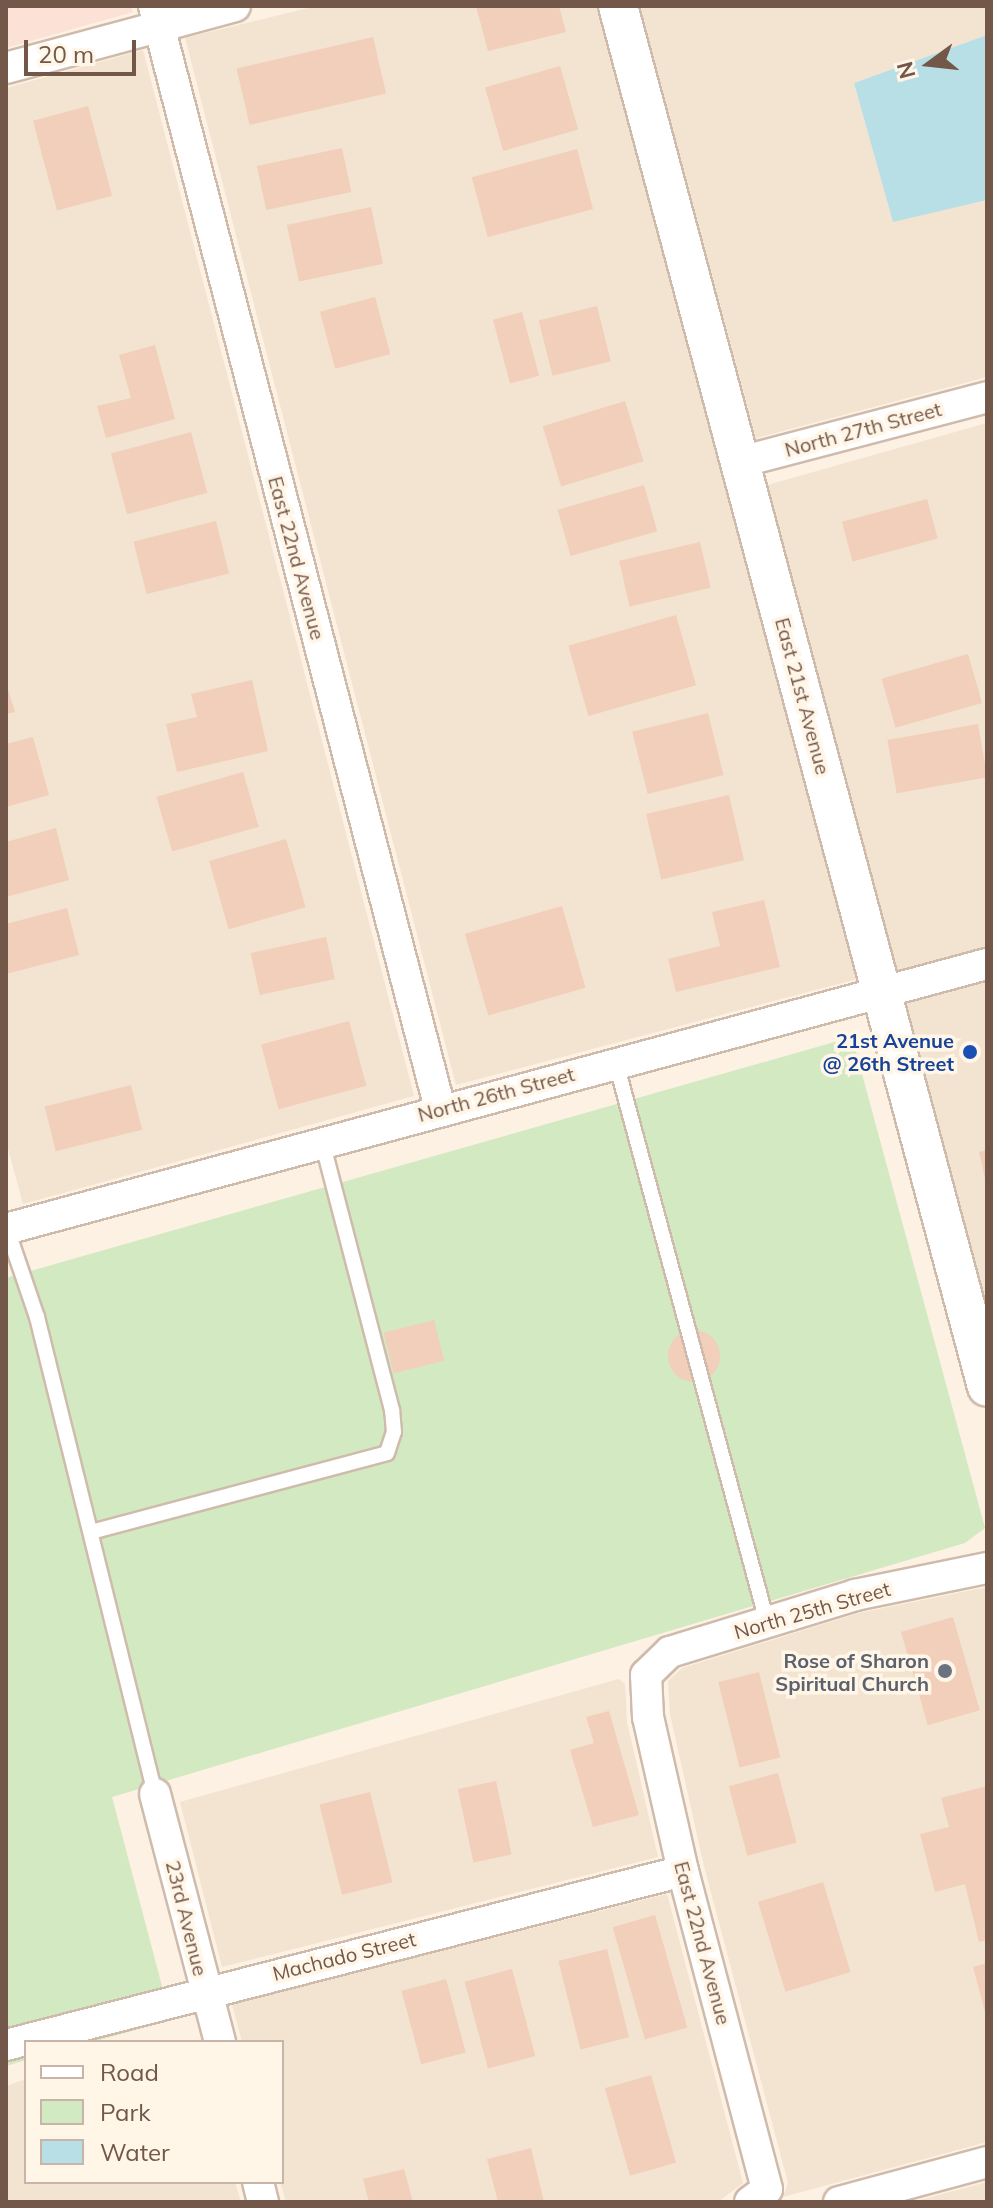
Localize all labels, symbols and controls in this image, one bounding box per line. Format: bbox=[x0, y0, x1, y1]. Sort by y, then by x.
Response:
scale bar bbox=[28, 24, 140, 74]
north arrow bbox=[889, 24, 969, 104]
text: 20 m bbox=[38, 39, 94, 69]
text: N bbox=[890, 59, 921, 82]
street label: North 27th Street bbox=[782, 397, 944, 461]
street label: East 22nd Avenue bbox=[264, 474, 330, 642]
street label: East 21st Avenue bbox=[771, 615, 835, 777]
place label: 21st Avenue @ 26th Street bbox=[823, 1028, 954, 1075]
marker: 21st Avenue @ 26th Street bbox=[961, 1043, 979, 1061]
street label: North 26th Street bbox=[415, 1062, 577, 1126]
street label: North 25th Street bbox=[731, 1576, 893, 1644]
place label: Rose of Sharon Spiritual Church bbox=[775, 1648, 929, 1695]
marker: Rose of Sharon Spiritual Church bbox=[936, 1662, 954, 1680]
street label: 23rd Avenue bbox=[161, 1858, 213, 1978]
street label: East 22nd Avenue bbox=[670, 1859, 736, 2027]
street label: Machado Street bbox=[270, 1927, 418, 1985]
legend bbox=[24, 2040, 284, 2184]
text: Road bbox=[100, 2057, 159, 2087]
text: Park bbox=[100, 2097, 151, 2127]
text: Water bbox=[100, 2137, 170, 2167]

